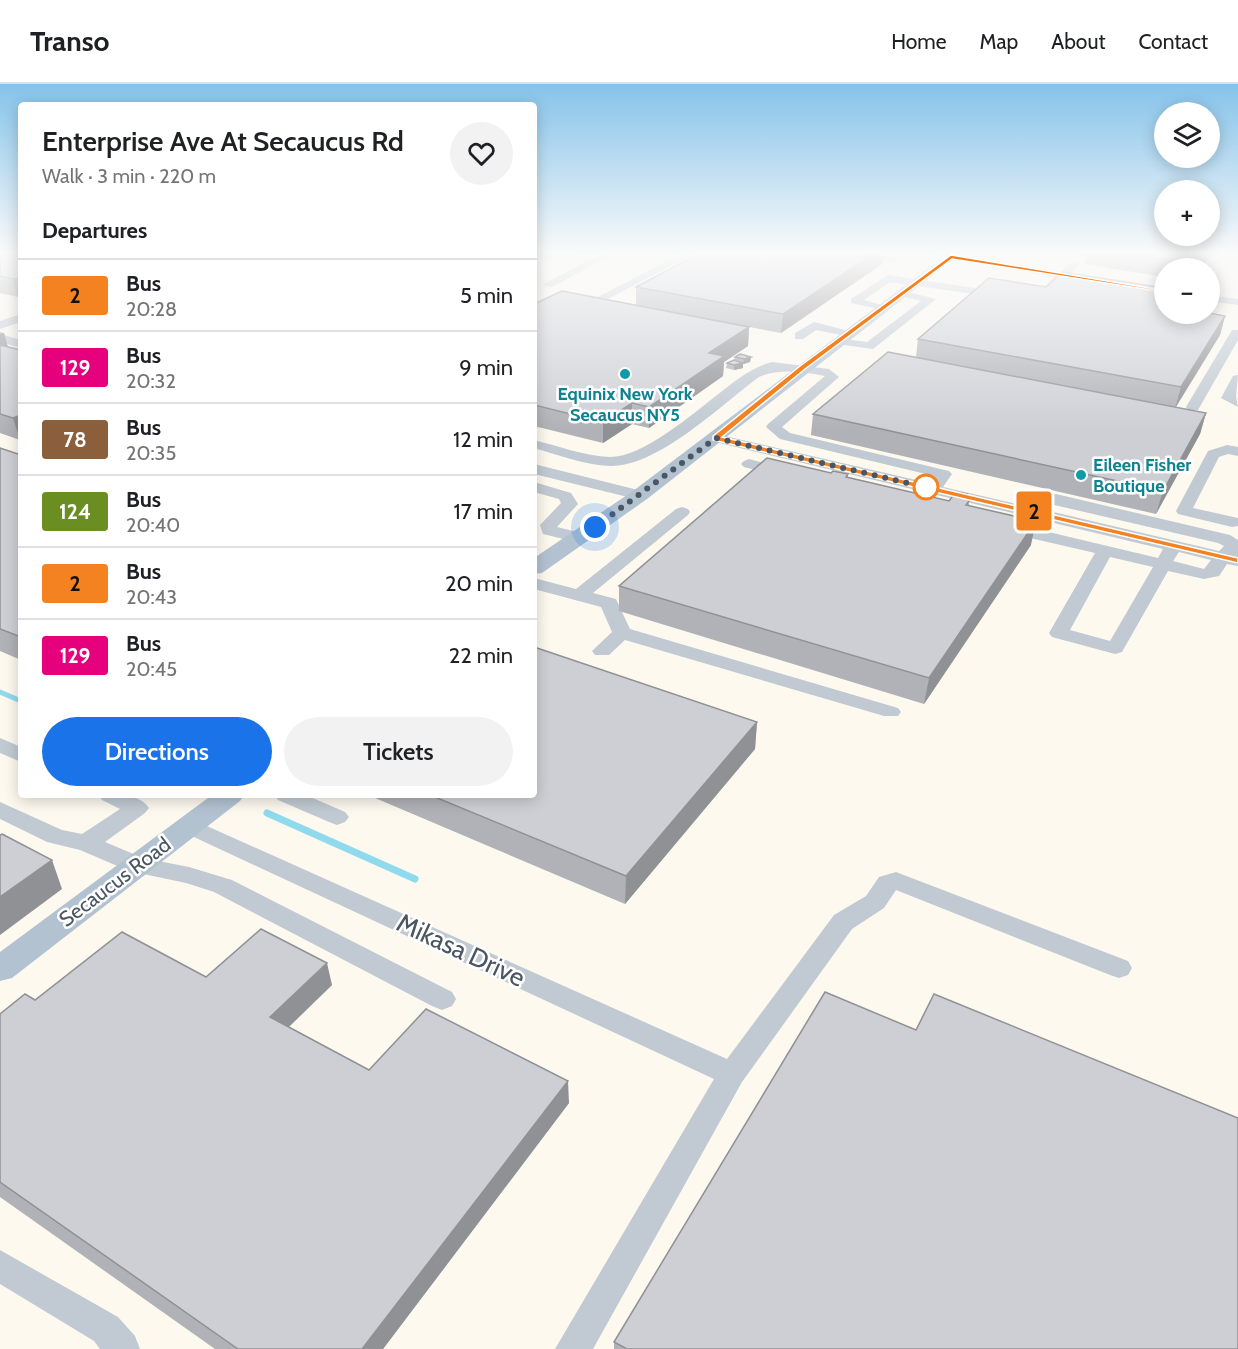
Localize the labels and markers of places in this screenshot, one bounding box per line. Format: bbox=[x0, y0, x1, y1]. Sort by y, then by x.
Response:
marker: Equinix New York Secaucus NY5 bbox=[618, 367, 632, 381]
place label: Equinix New York Secaucus NY5 bbox=[558, 383, 693, 426]
place label: Eileen Fisher Boutique bbox=[1093, 454, 1191, 497]
marker: Eileen Fisher Boutique bbox=[1074, 468, 1088, 482]
unlabelled marker bbox=[913, 474, 939, 500]

